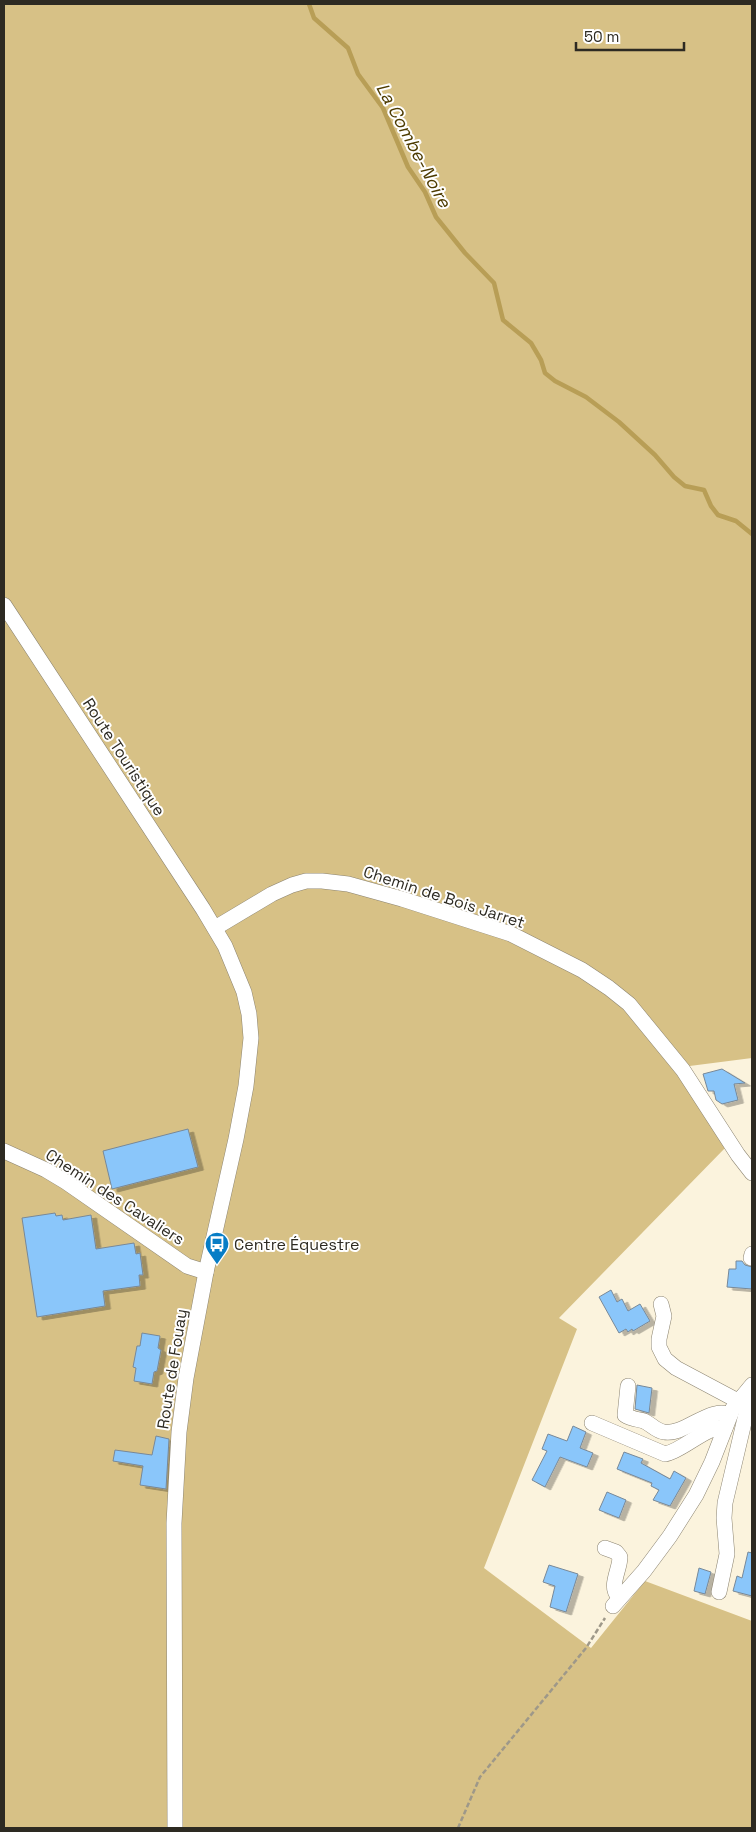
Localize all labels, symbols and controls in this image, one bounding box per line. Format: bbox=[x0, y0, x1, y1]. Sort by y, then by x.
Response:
scale bar bbox=[576, 20, 684, 52]
text: 50 m bbox=[584, 27, 619, 46]
water label: La Combe-Noire bbox=[371, 79, 457, 213]
street label: Route Touristique bbox=[78, 694, 170, 820]
street label: Chemin de Bois Jarret bbox=[361, 861, 527, 933]
street label: Chemin des Cavaliers bbox=[41, 1144, 189, 1250]
bus stop icon: Centre Équestre bbox=[204, 1231, 230, 1265]
place label: Centre Équestre bbox=[234, 1234, 359, 1255]
street label: Route de Fouay bbox=[152, 1307, 192, 1431]

